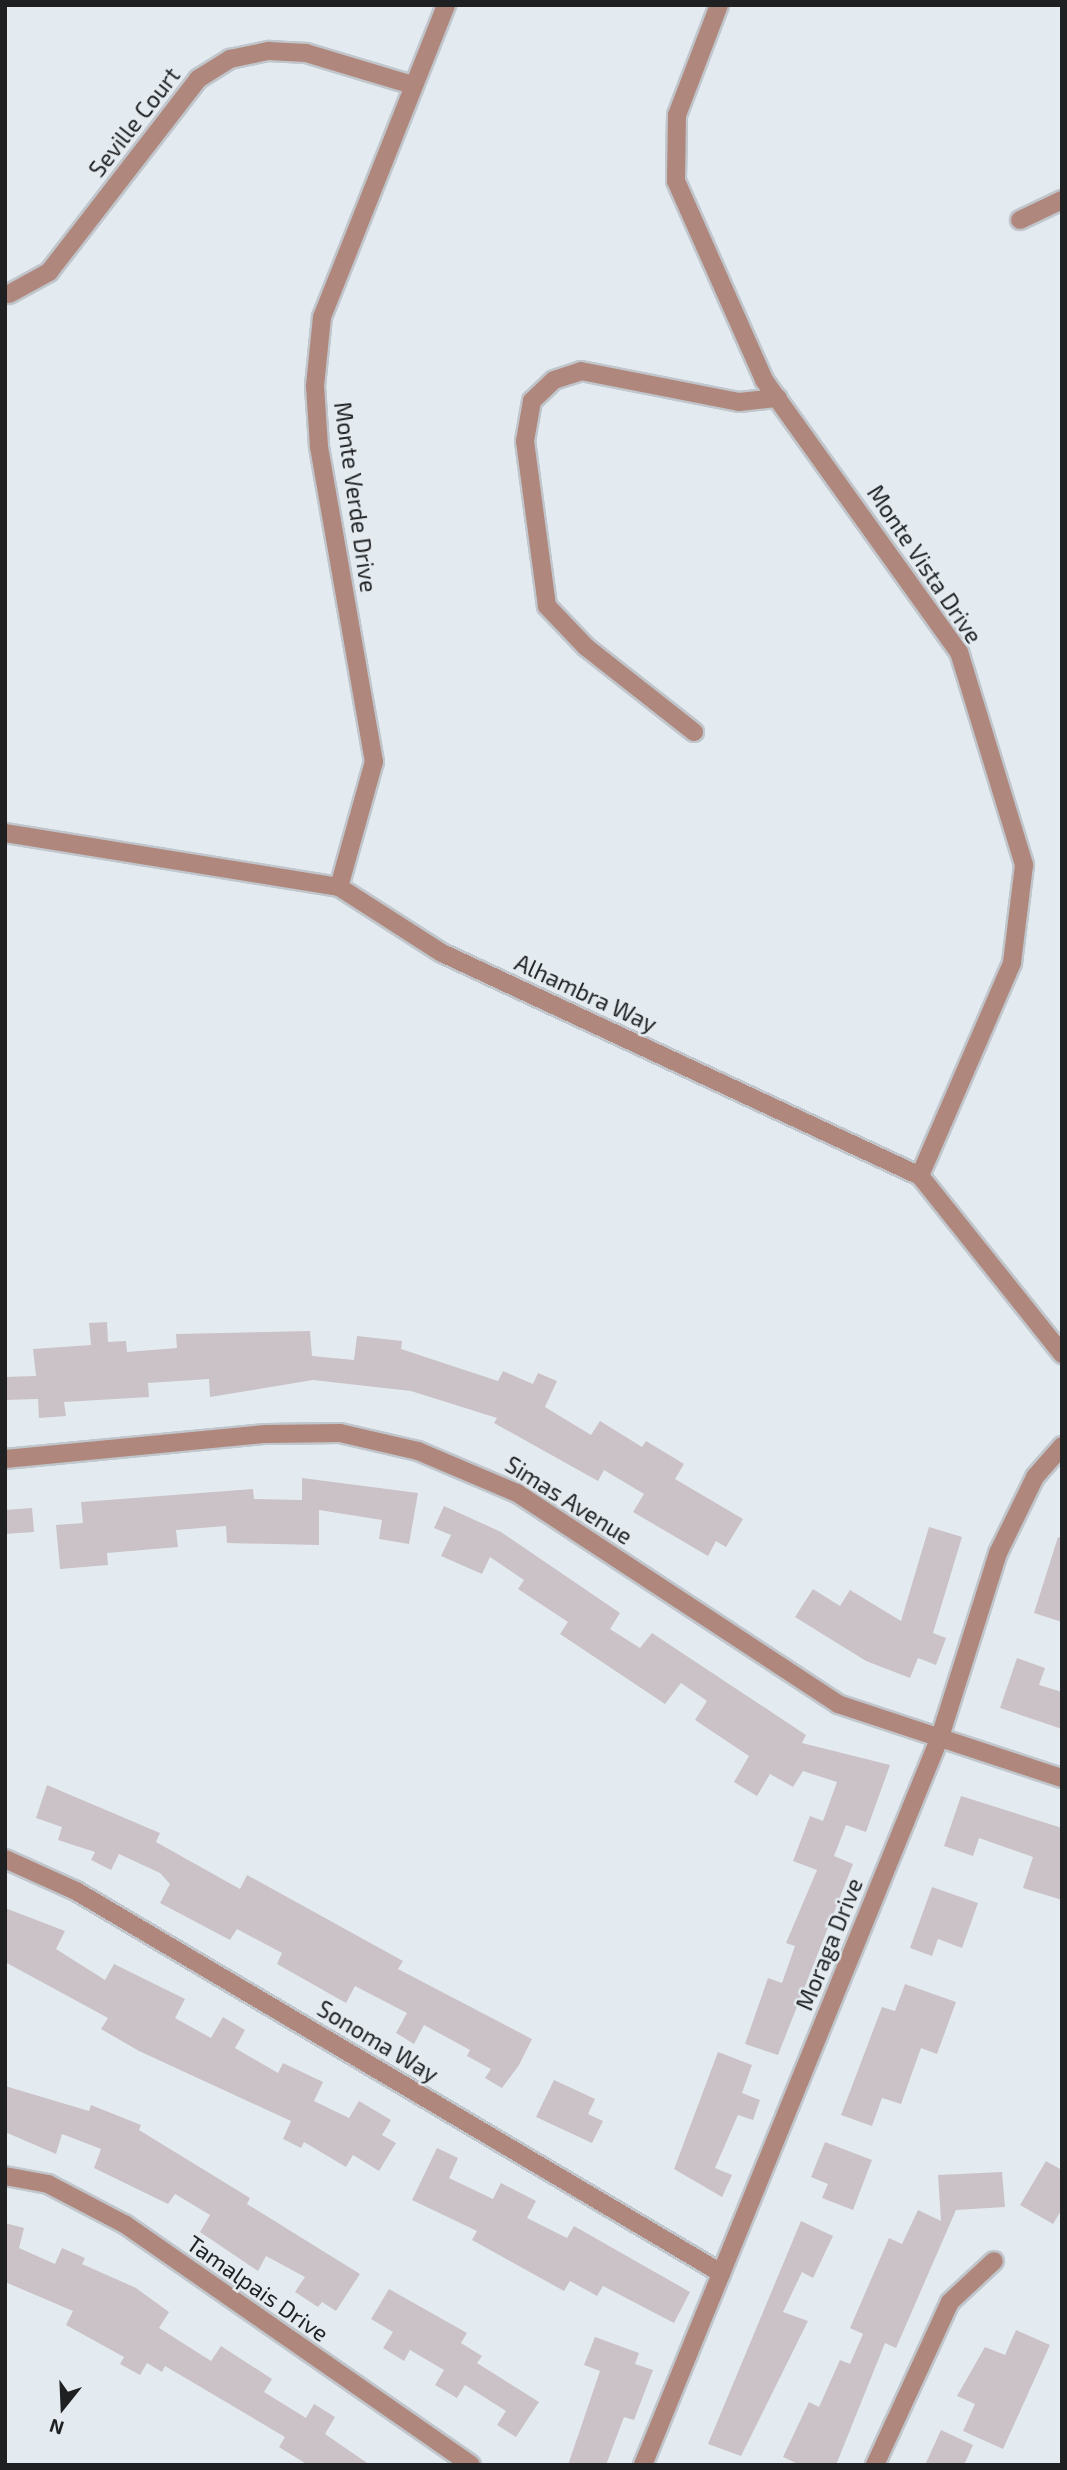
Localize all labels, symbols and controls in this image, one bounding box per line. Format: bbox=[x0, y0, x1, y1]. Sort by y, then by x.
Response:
street label: Seville Court bbox=[83, 62, 185, 182]
street label: Monte Verde Drive bbox=[329, 400, 383, 594]
street label: Monte Vista Drive bbox=[862, 479, 988, 649]
street label: Alhambra Way bbox=[511, 948, 661, 1038]
street label: Simas Avenue bbox=[500, 1450, 638, 1550]
street label: Moraga Drive bbox=[790, 1874, 868, 2014]
street label: Sonoma Way bbox=[312, 1994, 444, 2088]
street label: Tamalpais Drive bbox=[182, 2229, 334, 2347]
north arrow bbox=[28, 2372, 98, 2442]
text: N bbox=[46, 2414, 66, 2441]

